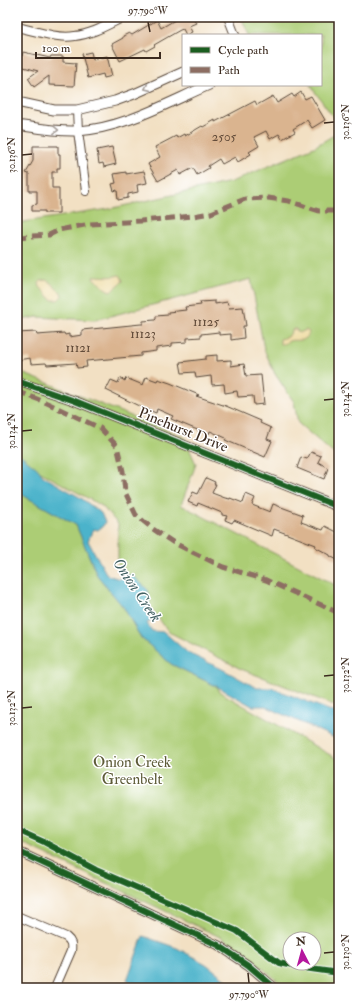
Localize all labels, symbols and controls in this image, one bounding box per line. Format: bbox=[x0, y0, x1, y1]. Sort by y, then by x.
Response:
text: 97.790°W bbox=[127, 5, 169, 17]
scale bar bbox=[36, 34, 160, 60]
legend bbox=[182, 34, 322, 86]
text: 100 m bbox=[42, 41, 71, 56]
text: Cycle path bbox=[218, 43, 269, 58]
text: Path bbox=[218, 63, 241, 78]
one-way arrow bbox=[144, 83, 152, 91]
text: 30.136°N bbox=[340, 104, 352, 140]
one-way arrow bbox=[53, 126, 59, 134]
house number: 2505 bbox=[212, 129, 237, 145]
text: 30.136°N bbox=[6, 137, 18, 173]
house number: 11125 bbox=[193, 314, 219, 330]
house number: 11123 bbox=[130, 326, 156, 342]
house number: 11121 bbox=[65, 340, 91, 356]
text: 30.134°N bbox=[340, 381, 352, 417]
street label: Pinehurst Drive bbox=[135, 403, 231, 457]
text: 30.134°N bbox=[6, 413, 18, 449]
water label: Onion Creek bbox=[108, 554, 166, 626]
text: 30.132°N bbox=[340, 657, 352, 693]
text: 30.132°N bbox=[6, 690, 18, 726]
park label: Onion Creek Greenbelt bbox=[93, 753, 171, 789]
north arrow bbox=[282, 931, 322, 971]
text: N bbox=[294, 934, 308, 949]
text: 30.130°N bbox=[340, 934, 352, 970]
text: 97.790°W bbox=[228, 989, 270, 1001]

